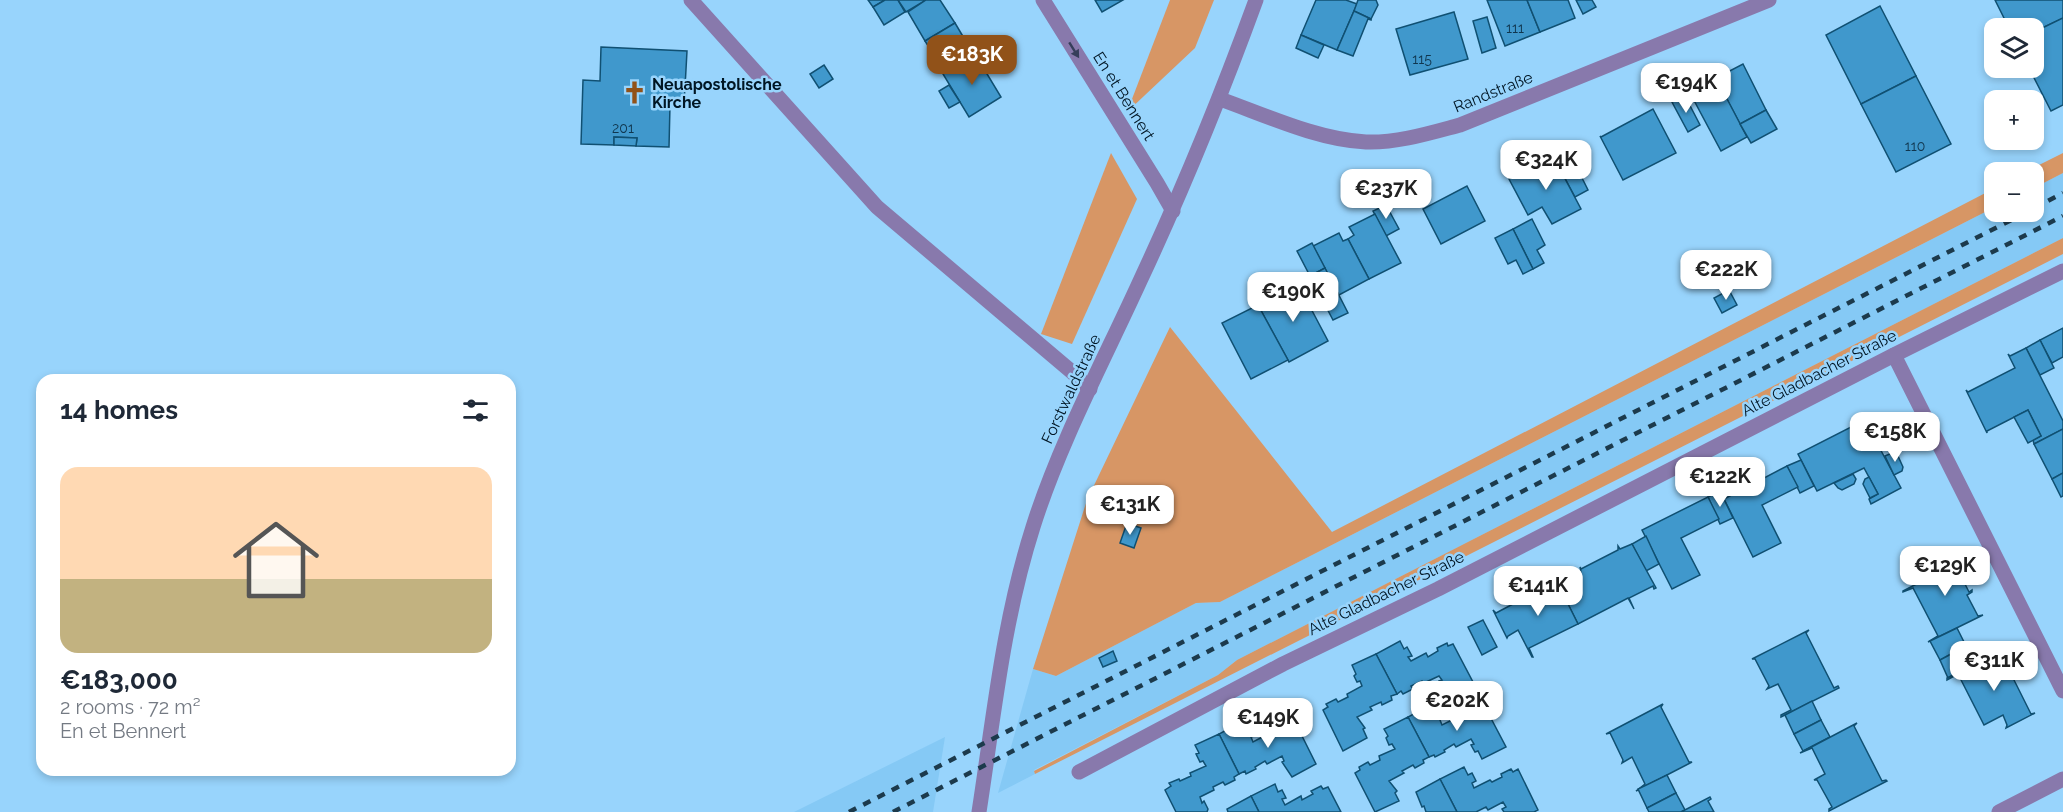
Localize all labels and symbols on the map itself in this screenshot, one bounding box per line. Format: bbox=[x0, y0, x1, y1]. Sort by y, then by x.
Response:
house number: 111 bbox=[1506, 20, 1524, 36]
pin: €183K bbox=[930, 35, 1014, 86]
one-way arrow bbox=[1068, 41, 1079, 58]
street label: En et Bennert bbox=[1089, 48, 1159, 144]
house number: 115 bbox=[1412, 51, 1432, 67]
pin: €194K bbox=[1644, 63, 1728, 114]
street label: Randstraße bbox=[1451, 67, 1535, 117]
place label: Neuapostolische Kirche bbox=[652, 75, 782, 112]
church icon: Neuapostolische Kirche bbox=[621, 80, 647, 106]
house number: 201 bbox=[612, 120, 634, 136]
house number: 110 bbox=[1905, 138, 1925, 154]
pin: €324K bbox=[1504, 140, 1588, 191]
pin: €237K bbox=[1344, 169, 1428, 220]
pin: €222K bbox=[1684, 250, 1768, 301]
pin: €190K bbox=[1251, 272, 1335, 323]
street label: Alte Gladbacher Straße bbox=[1738, 326, 1900, 420]
street label: Forstwaldstraße bbox=[1037, 331, 1105, 447]
pin: €158K bbox=[1853, 412, 1937, 463]
pin: €122K bbox=[1678, 457, 1762, 508]
pin: €131K bbox=[1088, 485, 1172, 536]
pin: €129K bbox=[1903, 546, 1987, 597]
street label: Alte Gladbacher Straße bbox=[1305, 547, 1467, 639]
pin: €141K bbox=[1496, 566, 1580, 617]
pin: €311K bbox=[1952, 641, 2036, 692]
pin: €202K bbox=[1415, 681, 1499, 732]
pin: €149K bbox=[1226, 698, 1310, 749]

